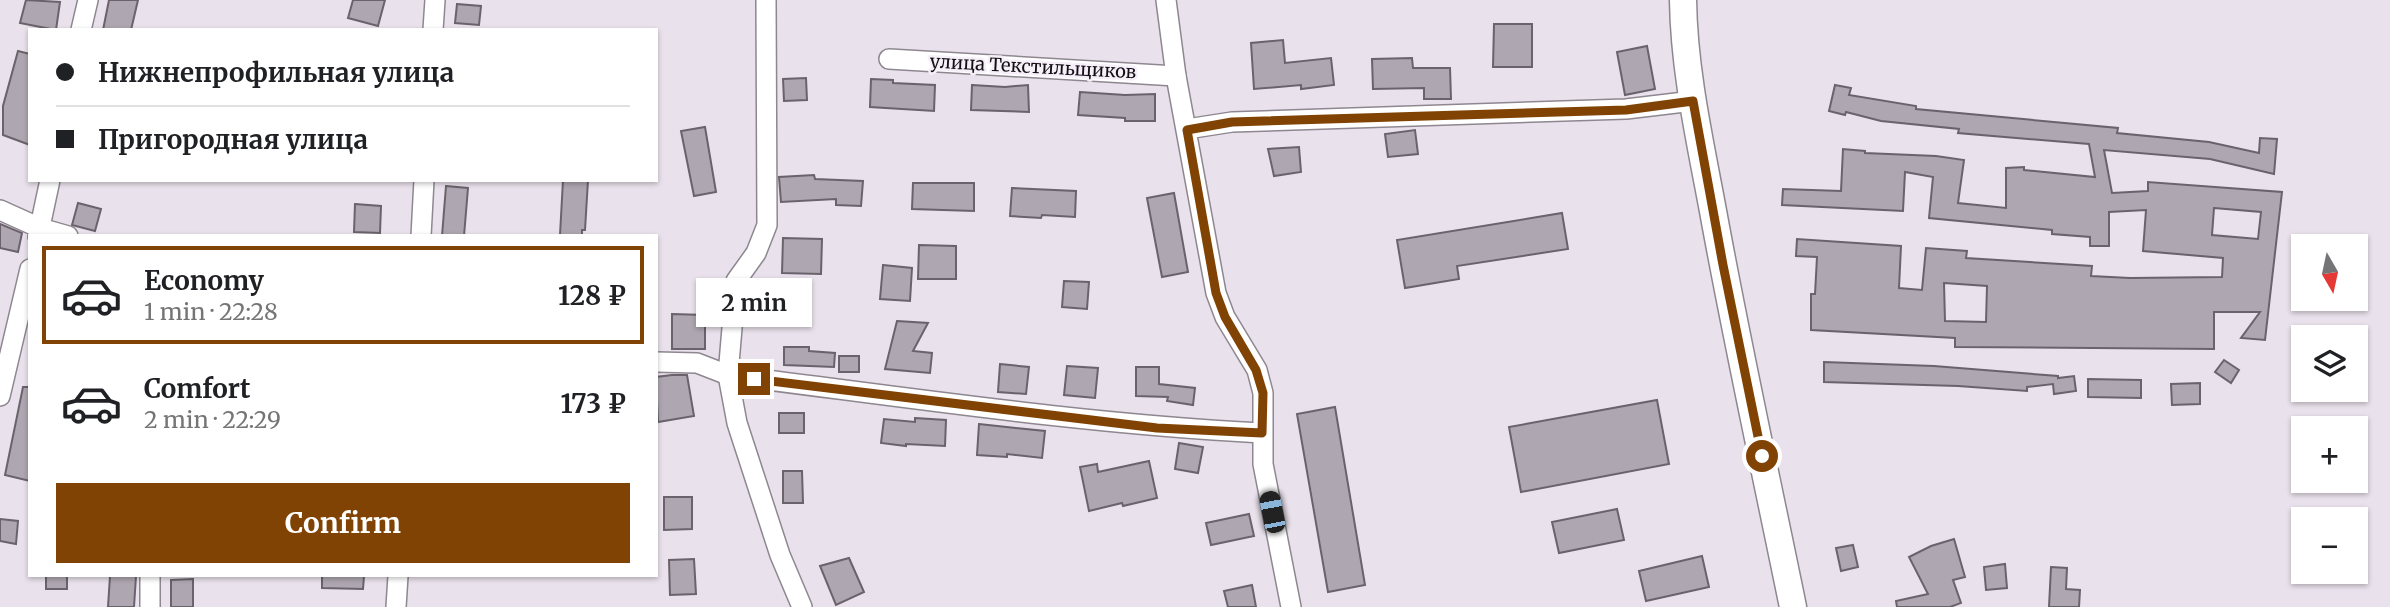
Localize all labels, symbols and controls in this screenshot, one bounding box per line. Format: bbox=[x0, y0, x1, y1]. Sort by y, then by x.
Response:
street label: улица Текстильщиков bbox=[929, 50, 1137, 83]
text: Нижнепрофильная улица bbox=[98, 56, 454, 89]
text: Пригородная улица bbox=[98, 123, 368, 156]
north arrow bbox=[2291, 234, 2368, 312]
map controls bbox=[2291, 234, 2368, 584]
icon: car bbox=[60, 264, 123, 327]
text: Economy bbox=[144, 264, 264, 297]
callout: 2 min bbox=[696, 278, 812, 326]
text: 128 ₽ bbox=[558, 279, 626, 312]
text: 2 min bbox=[721, 288, 787, 317]
text: 1 min · 22:28 bbox=[144, 297, 278, 326]
button: layers bbox=[2291, 325, 2368, 402]
route end bbox=[738, 363, 770, 395]
icon: car bbox=[60, 372, 123, 435]
text: Comfort bbox=[144, 372, 250, 405]
text: 173 ₽ bbox=[561, 387, 626, 420]
text: 2 min · 22:29 bbox=[144, 405, 281, 434]
button: + bbox=[2291, 416, 2368, 493]
route start bbox=[1746, 440, 1778, 472]
button: Confirm bbox=[56, 483, 630, 563]
car bbox=[1258, 489, 1287, 535]
button: − bbox=[2291, 507, 2368, 584]

